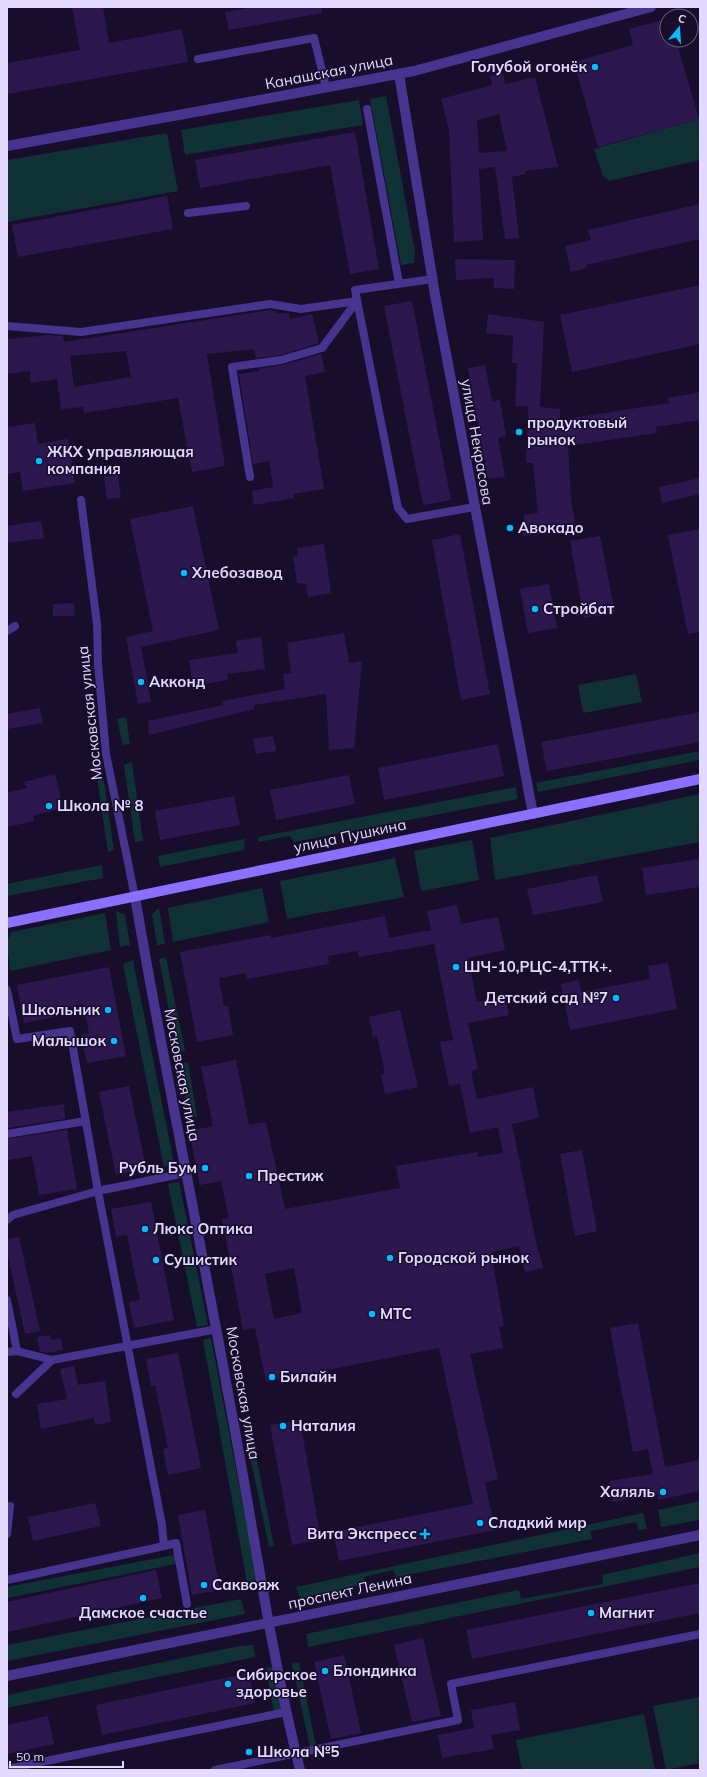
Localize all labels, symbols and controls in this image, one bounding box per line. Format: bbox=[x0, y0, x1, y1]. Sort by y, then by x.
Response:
north arrow bbox=[659, 8, 699, 48]
text: С bbox=[676, 11, 688, 26]
street label: Канашская улица bbox=[263, 50, 395, 93]
place label: Голубой огонёк bbox=[471, 57, 587, 76]
marker: Голубой огонёк bbox=[590, 62, 600, 72]
street label: улица Некрасова bbox=[457, 377, 498, 506]
place label: продуктовый рынок bbox=[527, 413, 627, 449]
marker: продуктовый рынок bbox=[514, 427, 524, 437]
place label: ЖКХ управляющая компания bbox=[47, 442, 194, 478]
marker: ЖКХ управляющая компания bbox=[34, 456, 44, 466]
place label: Авокадо bbox=[518, 518, 584, 537]
marker: Авокадо bbox=[505, 523, 515, 533]
place label: Хлебозавод bbox=[191, 563, 283, 582]
marker: Хлебозавод bbox=[179, 568, 189, 578]
place label: Стройбат bbox=[543, 599, 615, 618]
marker: Стройбат bbox=[530, 604, 540, 614]
street label: Московская улица bbox=[73, 645, 106, 781]
place label: Акконд bbox=[149, 672, 206, 691]
marker: Акконд bbox=[136, 677, 146, 687]
place label: Школа № 8 bbox=[57, 796, 144, 815]
marker: Школа № 8 bbox=[44, 801, 54, 811]
street label: улица Пушкина bbox=[292, 814, 408, 857]
place label: ШЧ-10,РЦС-4,ТТК+. bbox=[464, 957, 612, 976]
marker: ШЧ-10,РЦС-4,ТТК+. bbox=[451, 962, 461, 972]
place label: Детский сад №7 bbox=[485, 988, 608, 1007]
marker: Детский сад №7 bbox=[611, 993, 621, 1003]
place label: Школьник bbox=[21, 1000, 100, 1019]
marker: Школьник bbox=[103, 1005, 113, 1015]
street label: Московская улица bbox=[160, 1007, 205, 1143]
place label: Малышок bbox=[32, 1031, 106, 1050]
marker: Малышок bbox=[109, 1036, 119, 1046]
place label: Рубль Бум bbox=[119, 1158, 197, 1177]
marker: Рубль Бум bbox=[200, 1163, 210, 1173]
place label: Престиж bbox=[257, 1166, 324, 1185]
marker: Престиж bbox=[244, 1171, 254, 1181]
place label: Люкс Оптика bbox=[153, 1219, 253, 1238]
marker: Люкс Оптика bbox=[140, 1224, 150, 1234]
place label: Городской рынок bbox=[398, 1248, 529, 1267]
place label: Сушистик bbox=[164, 1250, 238, 1269]
marker: Городской рынок bbox=[385, 1253, 395, 1263]
marker: Сушистик bbox=[151, 1255, 161, 1265]
place label: МТС bbox=[380, 1304, 412, 1323]
marker: МТС bbox=[367, 1309, 377, 1319]
street label: Московская улица bbox=[222, 1325, 265, 1461]
place label: Билайн bbox=[280, 1367, 337, 1386]
marker: Билайн bbox=[267, 1372, 277, 1382]
place label: Наталия bbox=[291, 1416, 356, 1435]
marker: Наталия bbox=[278, 1421, 288, 1431]
place label: Халяль bbox=[599, 1482, 655, 1501]
marker: Халяль bbox=[658, 1487, 668, 1497]
place label: Сладкий мир bbox=[488, 1513, 587, 1532]
marker: Сладкий мир bbox=[475, 1518, 485, 1528]
place label: Вита Экспресс bbox=[307, 1524, 417, 1543]
marker: Вита Экспресс bbox=[420, 1529, 430, 1539]
street label: проспект Ленина bbox=[286, 1568, 414, 1613]
place label: Саквояж bbox=[212, 1575, 280, 1594]
marker: Саквояж bbox=[199, 1580, 209, 1590]
marker: Дамское счастье bbox=[138, 1593, 148, 1603]
place label: Дамское счастье bbox=[79, 1603, 207, 1622]
place label: Магнит bbox=[599, 1603, 655, 1622]
marker: Магнит bbox=[586, 1608, 596, 1618]
place label: Блондинка bbox=[333, 1661, 417, 1680]
place label: Сибирское здоровье bbox=[236, 1665, 317, 1701]
marker: Блондинка bbox=[320, 1666, 330, 1676]
marker: Сибирское здоровье bbox=[223, 1679, 233, 1689]
place label: Школа №5 bbox=[257, 1742, 339, 1761]
scale bar bbox=[10, 1743, 123, 1769]
marker: Школа №5 bbox=[244, 1747, 254, 1757]
text: 50 m bbox=[16, 1749, 44, 1764]

